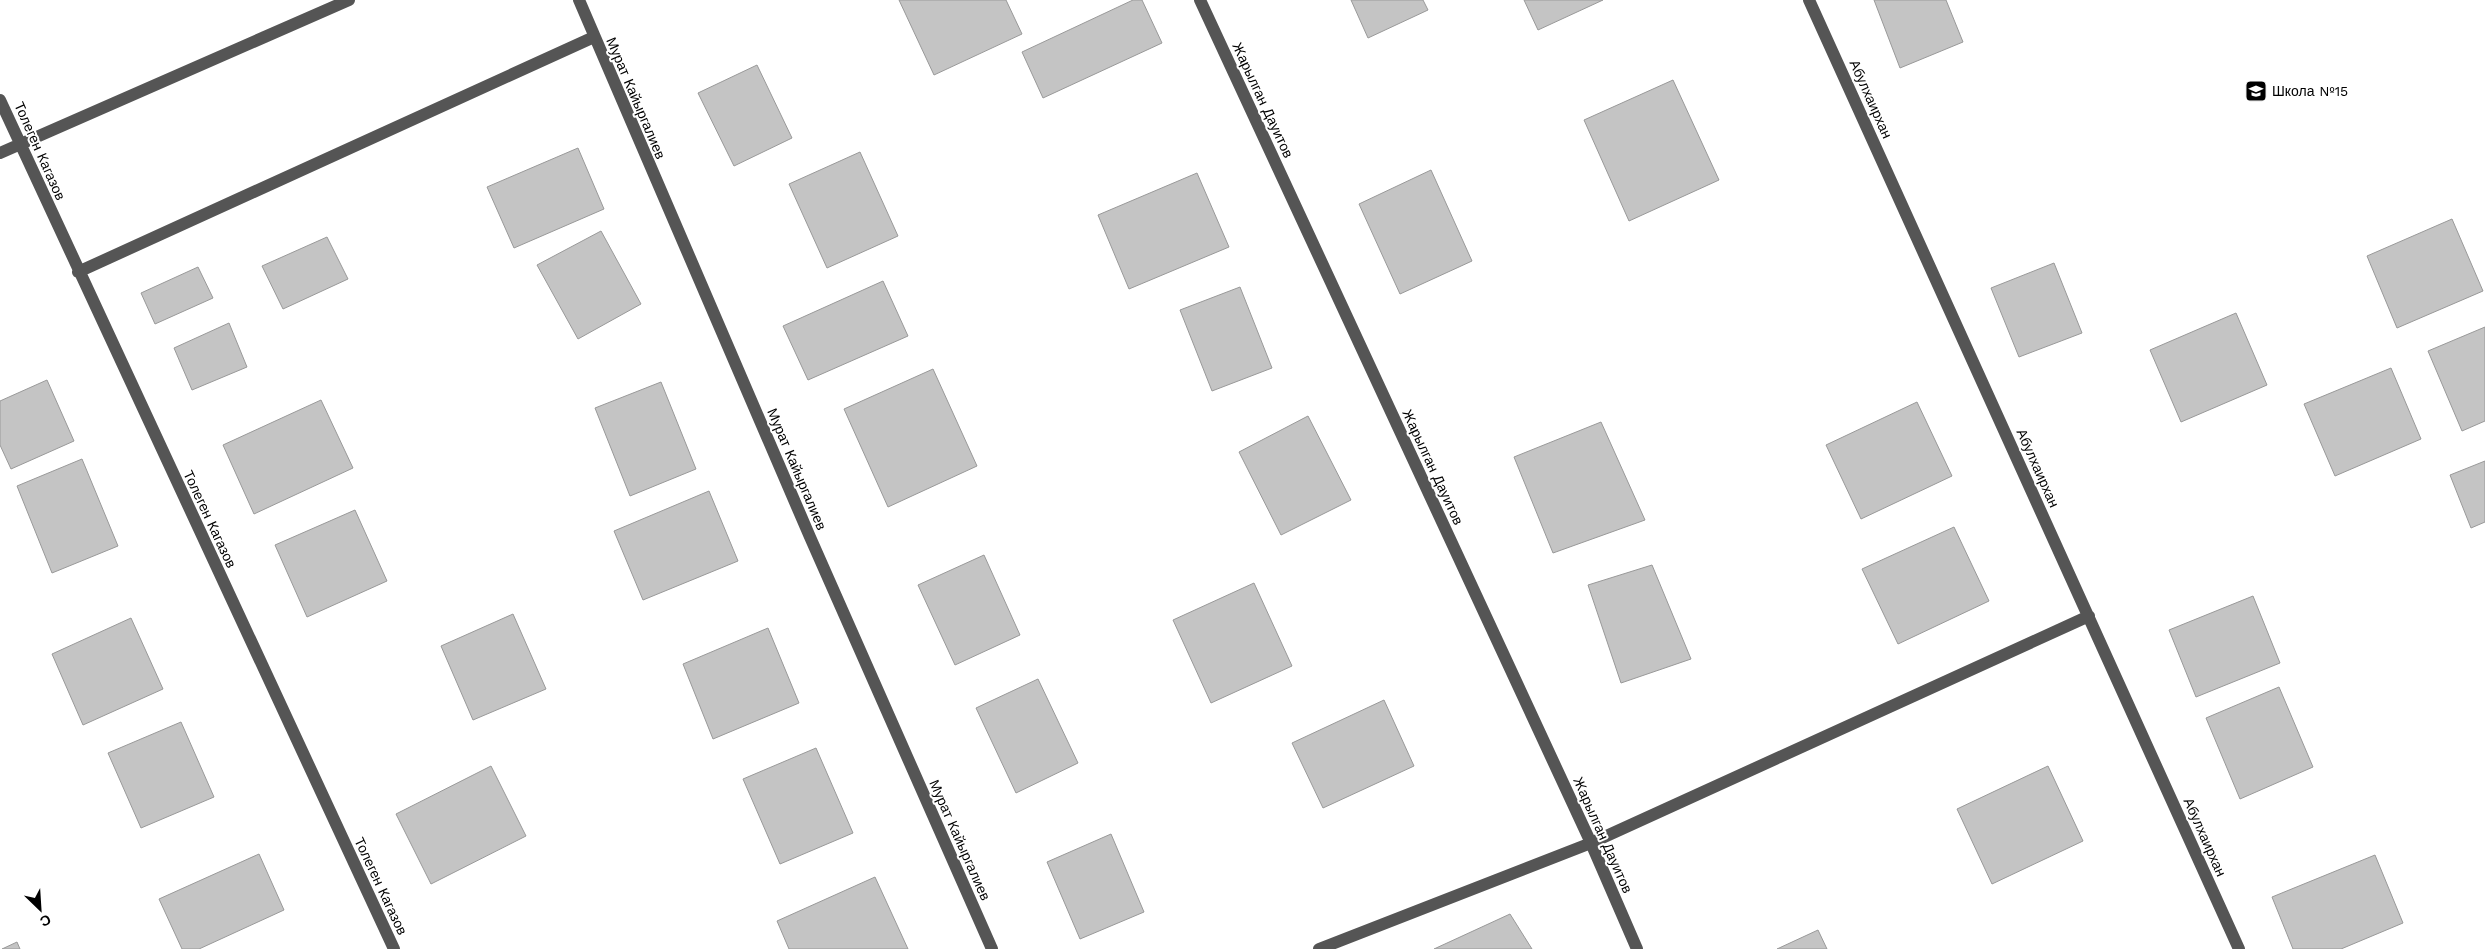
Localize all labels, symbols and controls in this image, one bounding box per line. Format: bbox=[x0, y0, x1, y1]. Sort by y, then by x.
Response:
street label: Мурат Кайыргалиев bbox=[603, 35, 669, 161]
street label: Жарылган Дауитов bbox=[1229, 40, 1297, 160]
street label: Абулхаирхан bbox=[1847, 57, 1895, 141]
school or university icon: Школа №15 bbox=[2244, 79, 2268, 103]
place label: Школа №15 bbox=[2272, 83, 2348, 99]
street label: Толеген Кагазов bbox=[11, 99, 69, 203]
street label: Мурат Кайыргалиев bbox=[764, 406, 830, 532]
street label: Жарылган Дауитов bbox=[1399, 407, 1467, 527]
street label: Абулхаирхан bbox=[2014, 426, 2062, 510]
street label: Толеген Кагазов bbox=[180, 468, 240, 570]
street label: Жарылган Дауитов bbox=[1570, 774, 1636, 896]
street label: Мурат Кайыргалиев bbox=[926, 777, 994, 903]
street label: Абулхаирхан bbox=[2181, 795, 2229, 879]
street label: Толеген Кагазов bbox=[351, 835, 411, 937]
north arrow bbox=[15, 884, 65, 934]
text: С bbox=[38, 911, 53, 930]

